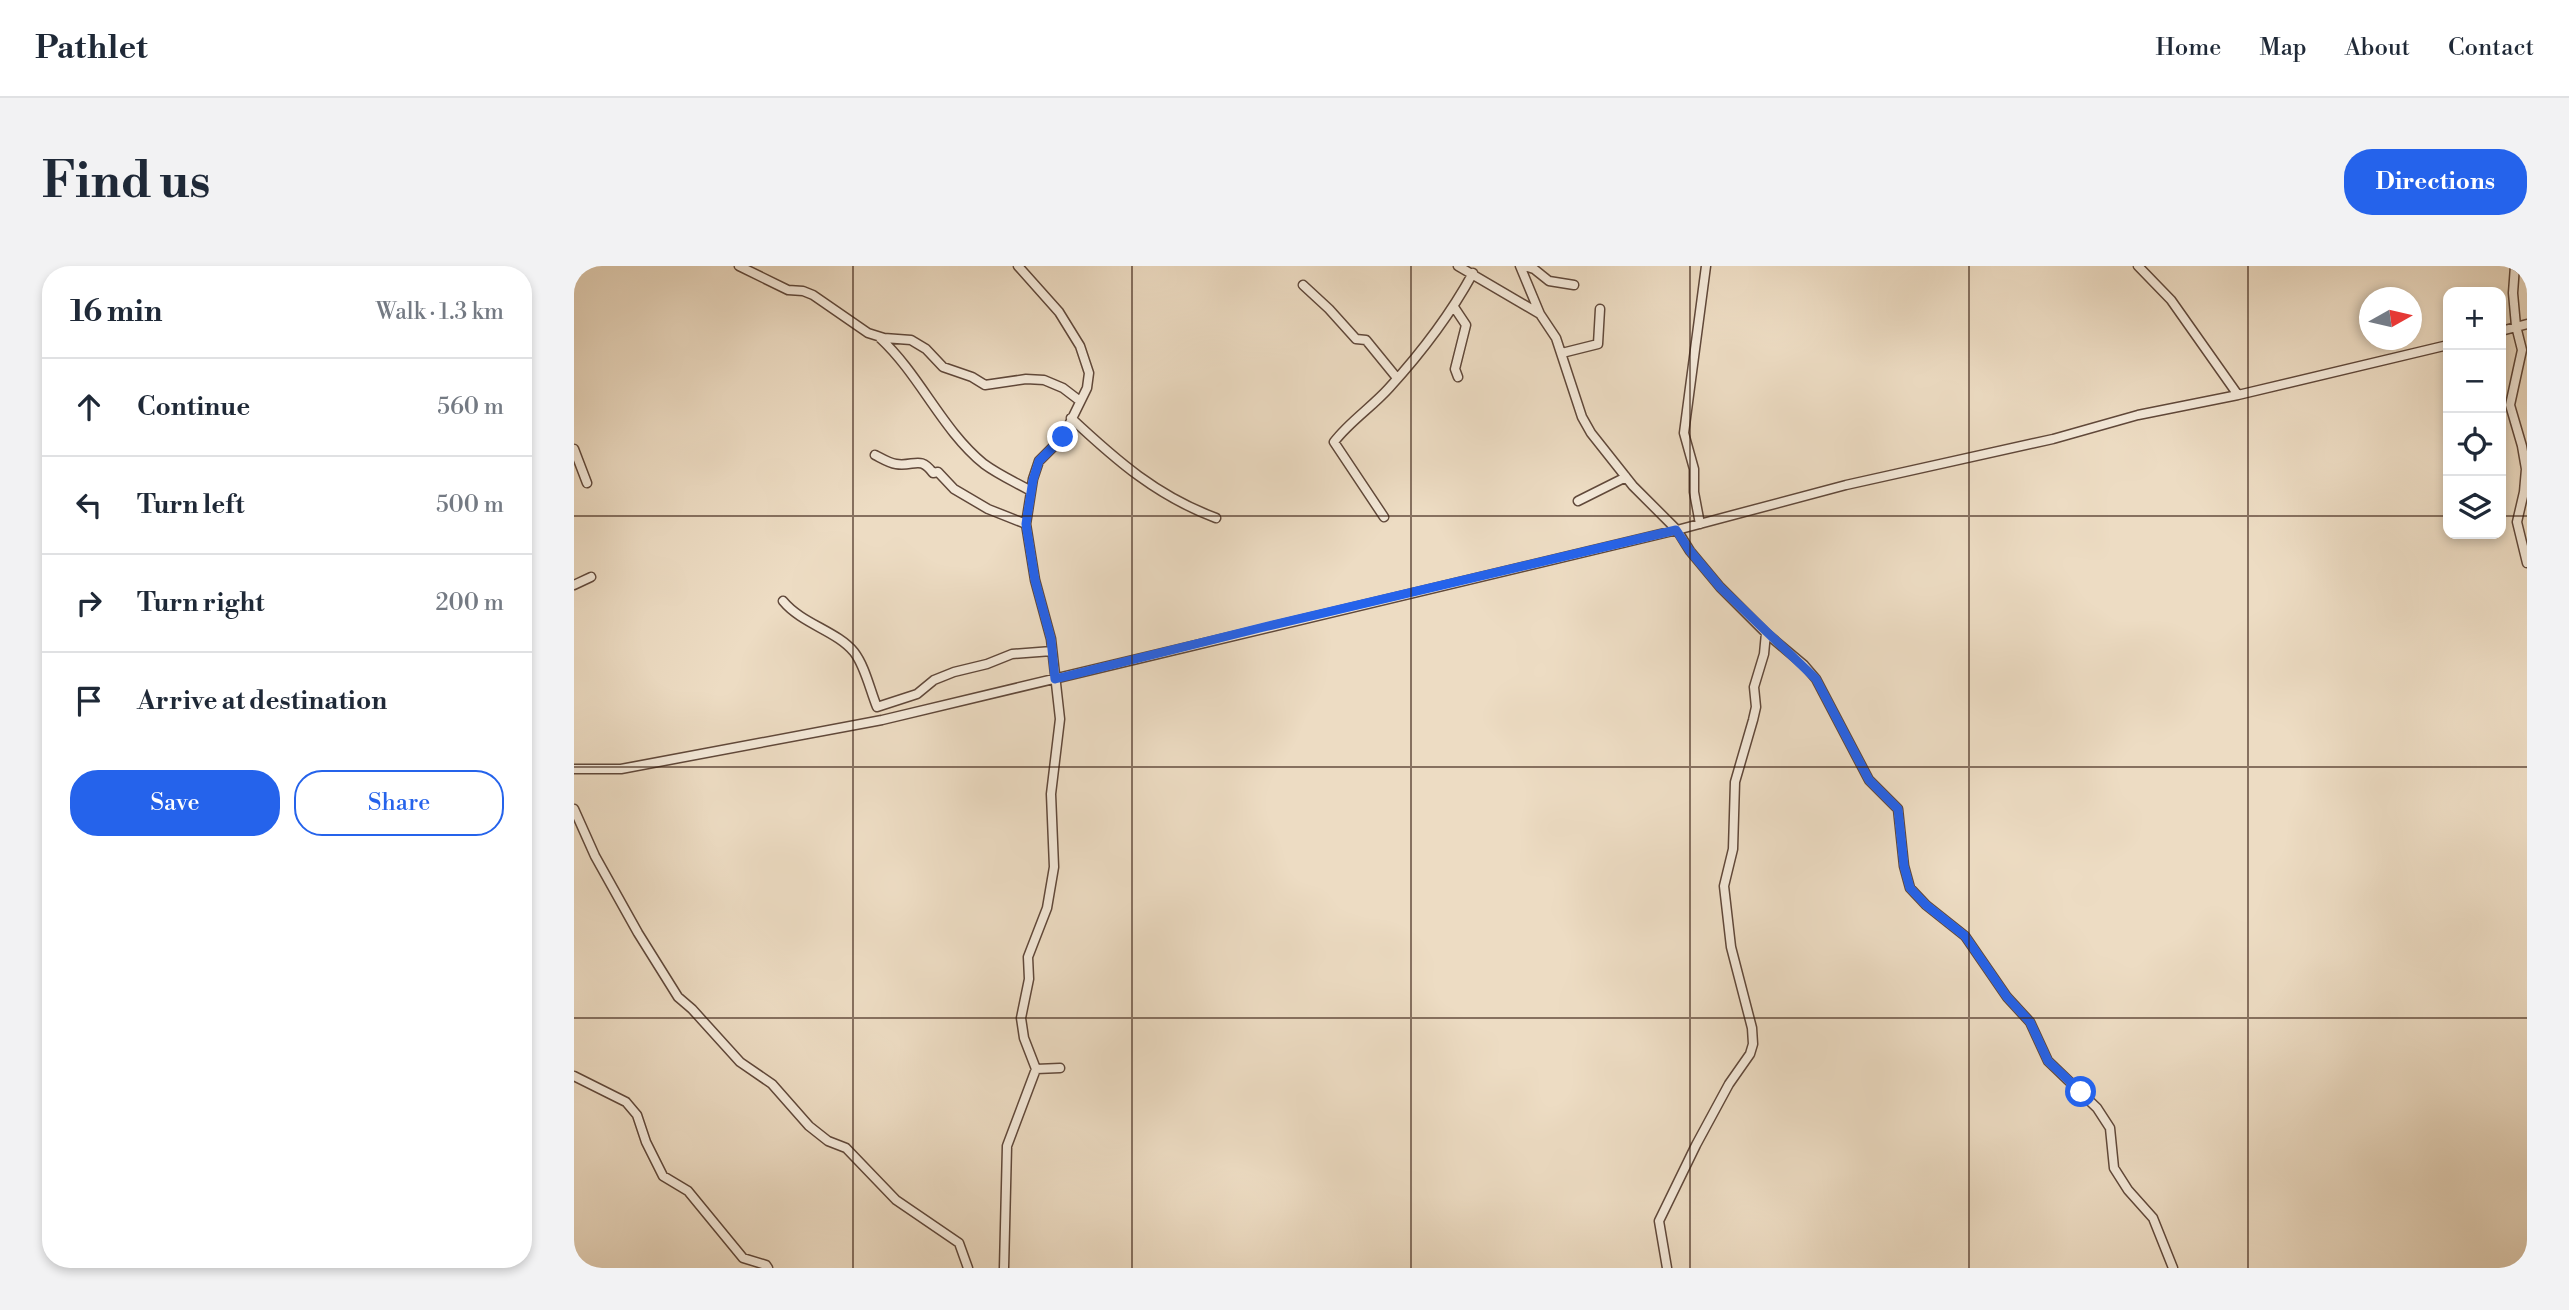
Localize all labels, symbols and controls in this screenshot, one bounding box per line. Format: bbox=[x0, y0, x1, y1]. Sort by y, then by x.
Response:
text: Pathlet bbox=[35, 28, 148, 69]
text: Home bbox=[2156, 33, 2221, 63]
text: Map bbox=[2259, 33, 2307, 63]
text: About bbox=[2345, 33, 2410, 63]
text: Contact bbox=[2448, 33, 2534, 63]
button: Directions bbox=[2344, 149, 2527, 215]
text: Find us bbox=[42, 152, 211, 213]
north arrow bbox=[2359, 287, 2422, 350]
map controls bbox=[2443, 287, 2506, 539]
button: + bbox=[2443, 287, 2506, 350]
text: 16 min bbox=[70, 293, 162, 331]
text: Walk · 1.3 km bbox=[376, 298, 504, 326]
button: − bbox=[2443, 350, 2506, 413]
icon: ahead bbox=[70, 388, 108, 426]
text: Continue bbox=[137, 391, 250, 423]
text: 560 m bbox=[437, 393, 504, 421]
button: locate bbox=[2443, 413, 2506, 476]
route end bbox=[1047, 421, 1078, 452]
button: layers bbox=[2443, 476, 2506, 539]
icon: left bbox=[70, 486, 108, 524]
text: Turn left bbox=[137, 489, 245, 521]
text: 500 m bbox=[436, 491, 504, 519]
icon: right bbox=[70, 584, 108, 622]
text: Turn right bbox=[137, 587, 265, 619]
text: 200 m bbox=[436, 589, 504, 617]
icon: arrive bbox=[70, 682, 108, 720]
text: Arrive at destination bbox=[137, 685, 387, 717]
button: Save bbox=[70, 770, 280, 836]
button: Share bbox=[294, 770, 504, 836]
route start bbox=[2065, 1076, 2096, 1107]

